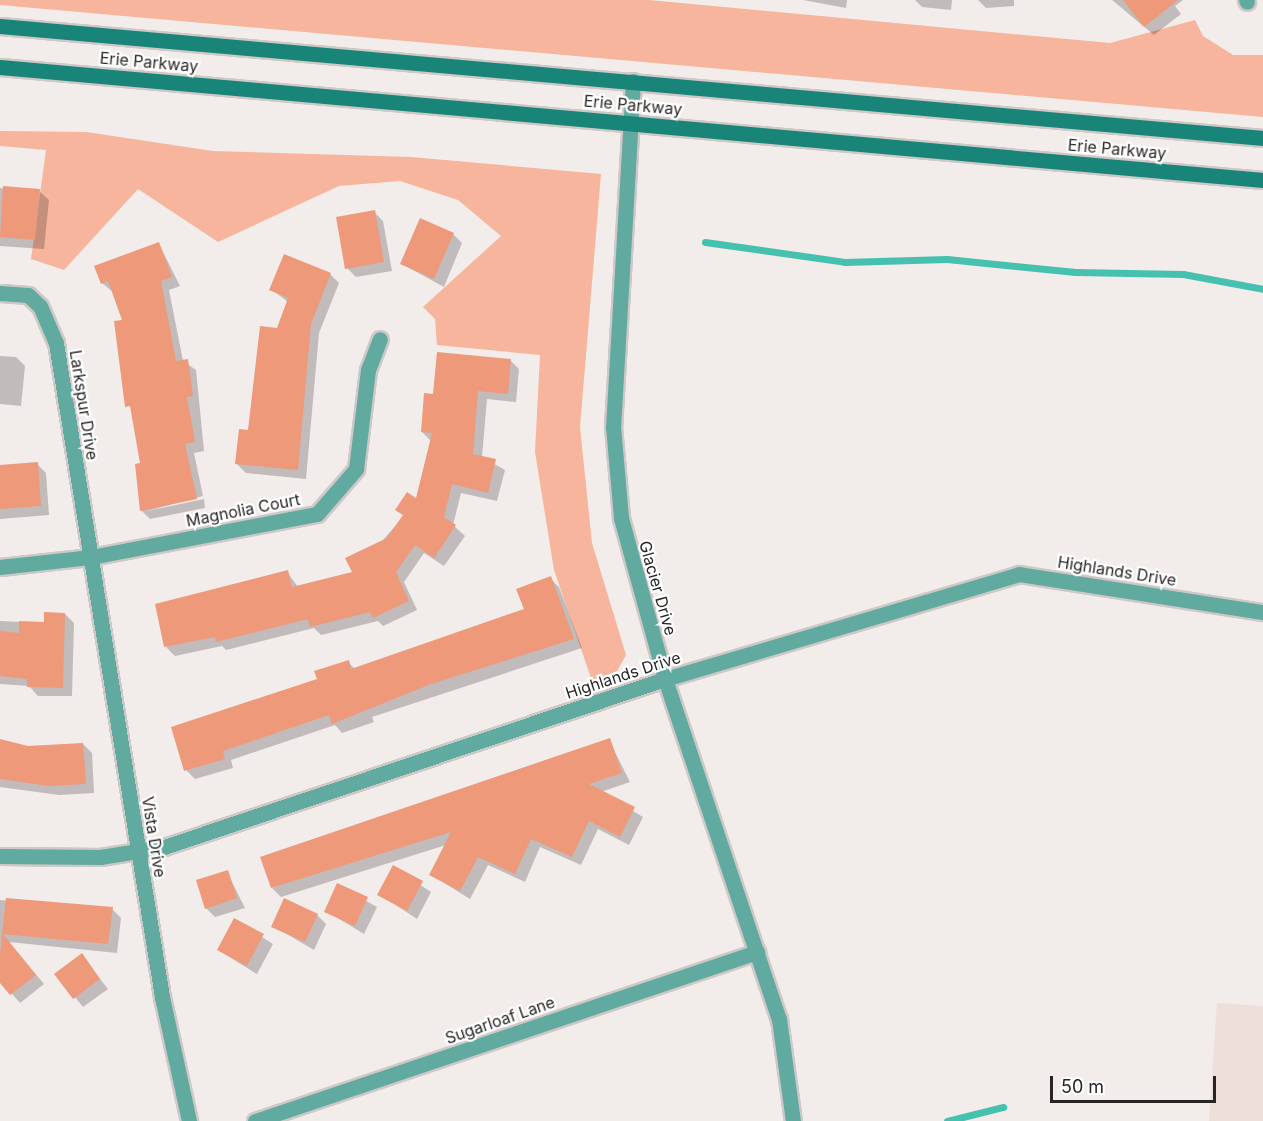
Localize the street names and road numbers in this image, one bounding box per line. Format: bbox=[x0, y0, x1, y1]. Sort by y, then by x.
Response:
street label: Erie Parkway bbox=[99, 48, 199, 76]
street label: Erie Parkway bbox=[583, 91, 683, 119]
street label: Erie Parkway bbox=[1067, 135, 1167, 163]
street label: Larkspur Drive bbox=[66, 349, 102, 461]
street label: Magnolia Court bbox=[184, 490, 302, 530]
street label: Glacier Drive bbox=[635, 539, 681, 637]
street label: Highlands Drive bbox=[1056, 552, 1178, 590]
street label: Highlands Drive bbox=[563, 647, 683, 703]
street label: Vista Drive bbox=[138, 795, 170, 879]
street label: Sugarloaf Lane bbox=[443, 992, 557, 1048]

